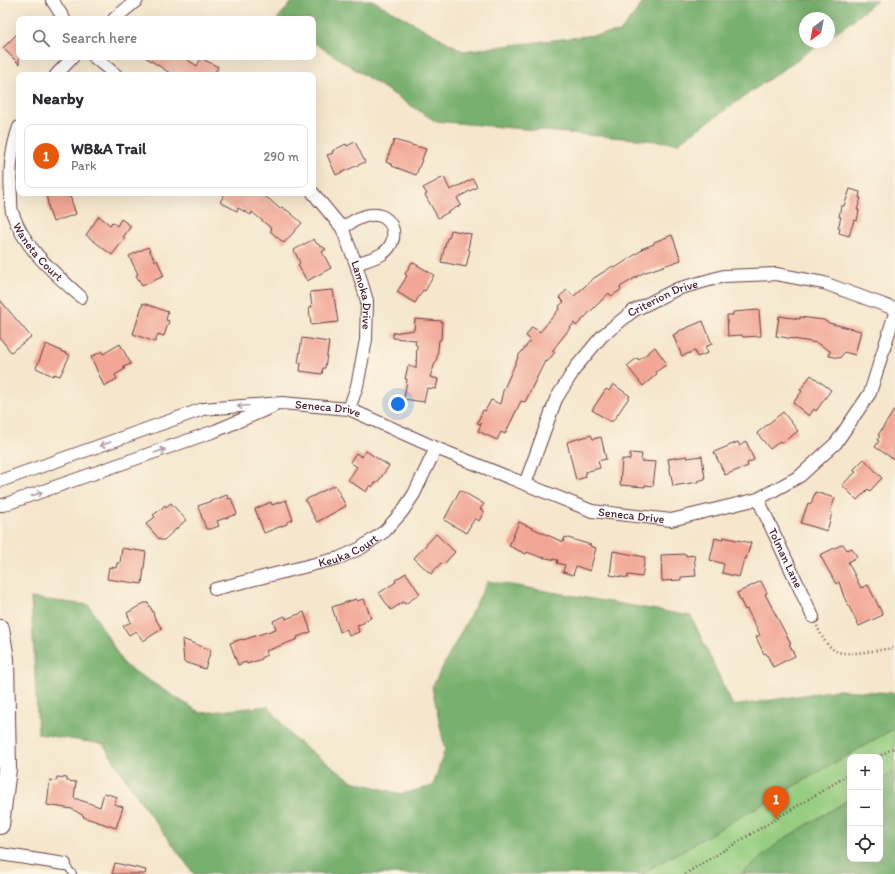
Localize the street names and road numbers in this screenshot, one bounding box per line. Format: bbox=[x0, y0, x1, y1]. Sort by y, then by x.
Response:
street label: Waneta Court bbox=[10, 220, 66, 284]
street label: Lamoka Drive bbox=[348, 258, 374, 330]
street label: Criterion Drive bbox=[624, 277, 700, 320]
street label: Seneca Drive bbox=[294, 397, 363, 421]
street label: Seneca Drive bbox=[597, 505, 665, 526]
street label: Tolman Lane bbox=[765, 525, 806, 591]
street label: Keuka Court bbox=[317, 531, 381, 570]

